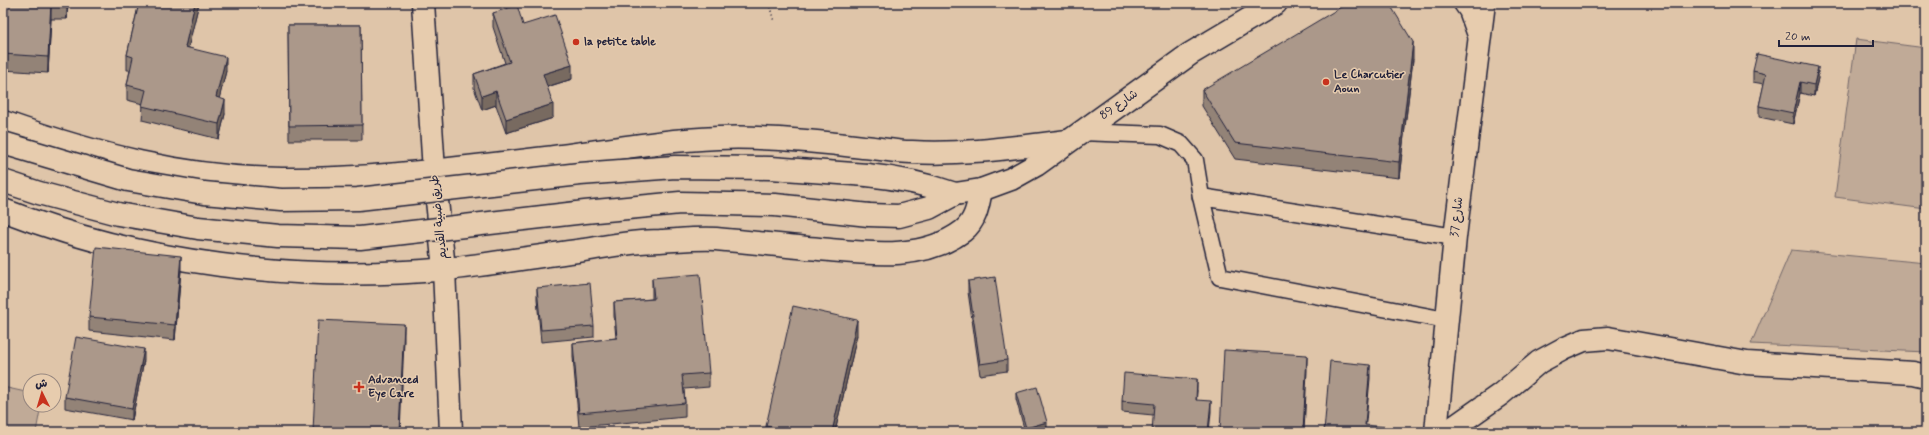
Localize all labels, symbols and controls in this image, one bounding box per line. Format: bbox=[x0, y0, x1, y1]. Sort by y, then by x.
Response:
scale bar bbox=[1779, 22, 1873, 48]
text: 20 m bbox=[1785, 29, 1811, 45]
place label: la petite table bbox=[584, 34, 656, 50]
marker: la petite table bbox=[571, 37, 581, 47]
place label: Le Charcutier Aoun bbox=[1334, 67, 1405, 97]
marker: Le Charcutier Aoun bbox=[1321, 77, 1331, 87]
street label: شارع 89 bbox=[1097, 86, 1141, 124]
street label: طريق ضبية القديم bbox=[427, 174, 451, 260]
street label: شارع 37 bbox=[1447, 196, 1467, 238]
place label: Advanced Eye Care bbox=[368, 372, 419, 402]
north arrow bbox=[22, 373, 62, 413]
text: ش bbox=[35, 377, 48, 392]
marker: Advanced Eye Care bbox=[353, 381, 365, 393]

